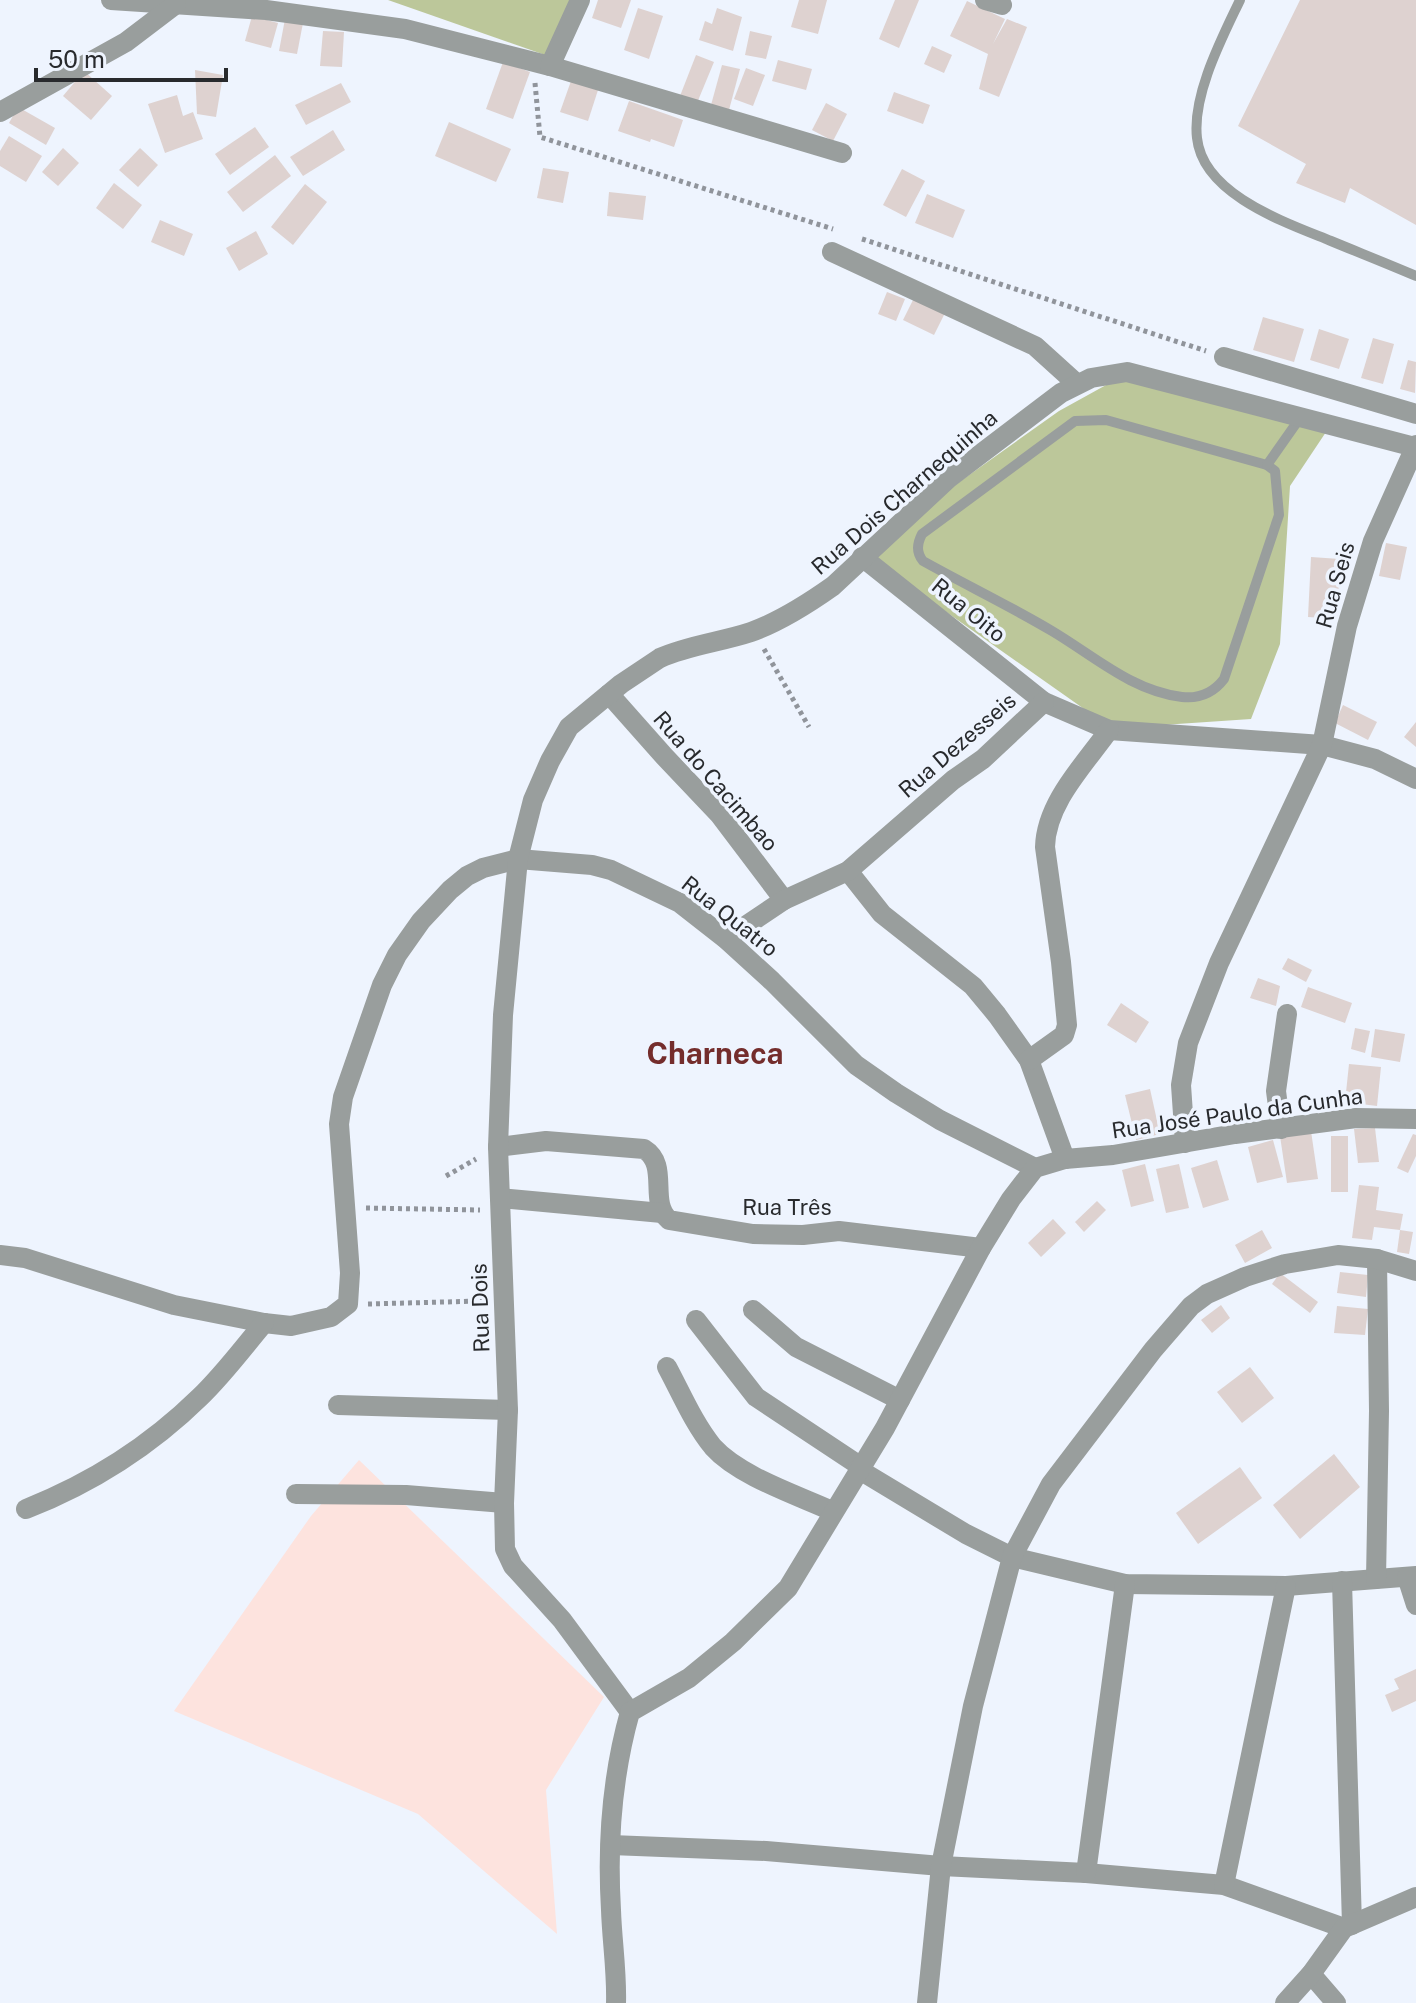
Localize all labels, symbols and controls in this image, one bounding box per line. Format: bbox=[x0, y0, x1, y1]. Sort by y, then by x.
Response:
scale bar bbox=[36, 32, 226, 82]
text: 50 m bbox=[48, 45, 105, 73]
street label: Rua Dois Charnequinha bbox=[806, 404, 1002, 580]
street label: Rua Seis bbox=[1310, 539, 1360, 631]
street label: Rua Oito bbox=[927, 572, 1011, 648]
street label: Rua Dezesseis bbox=[893, 687, 1021, 803]
street label: Rua do Cacimbao bbox=[648, 706, 784, 856]
street label: Rua Quatro bbox=[677, 870, 783, 962]
district label: Charneca bbox=[647, 1035, 783, 1071]
street label: Rua José Paulo da Cunha bbox=[1110, 1083, 1364, 1143]
street label: Rua Três bbox=[742, 1194, 832, 1220]
street label: Rua Dois bbox=[465, 1263, 495, 1353]

